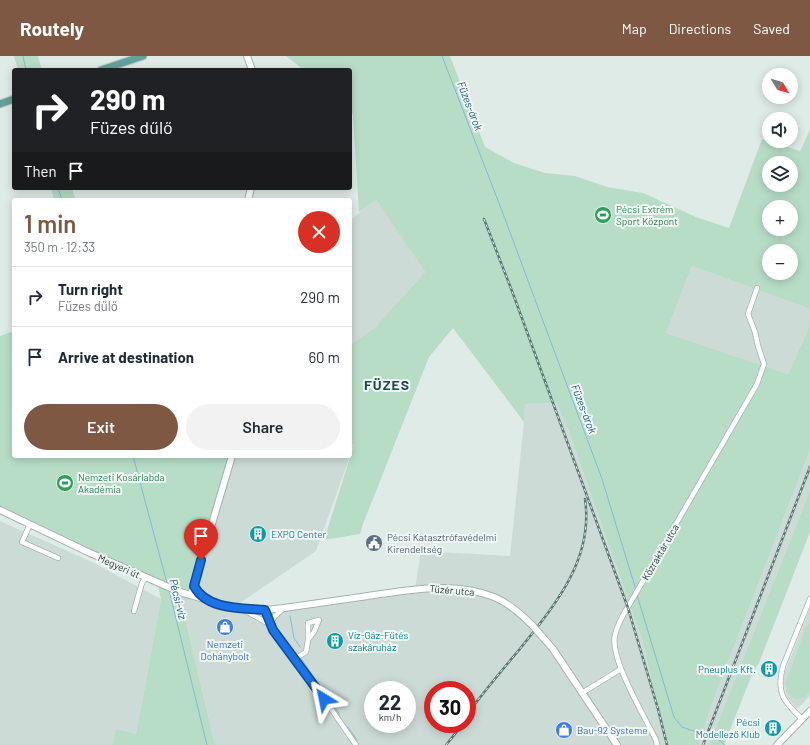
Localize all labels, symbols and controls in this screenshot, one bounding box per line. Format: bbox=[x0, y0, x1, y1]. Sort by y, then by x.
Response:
text: Routely bbox=[20, 17, 84, 40]
text: Map bbox=[622, 20, 647, 37]
text: Directions bbox=[669, 20, 731, 37]
text: Saved bbox=[753, 20, 790, 37]
north arrow bbox=[762, 68, 798, 104]
map controls bbox=[762, 68, 798, 280]
water label: Füzes-árok bbox=[455, 79, 486, 133]
text: 290 m bbox=[90, 82, 166, 116]
icon: right bbox=[24, 84, 76, 136]
button: sound bbox=[762, 112, 798, 148]
text: Füzes dűlő bbox=[90, 116, 173, 138]
button: layers bbox=[762, 156, 798, 192]
icon: arrive bbox=[65, 160, 87, 182]
text: Then bbox=[24, 162, 57, 180]
button: + bbox=[762, 200, 798, 236]
place label: Pécsi Extrém Sport Központ bbox=[616, 203, 678, 227]
sports icon: Pécsi Extrém Sport Központ bbox=[593, 205, 613, 225]
text: 1 min bbox=[24, 209, 76, 238]
button: close bbox=[298, 211, 340, 253]
text: 350 m · 12:33 bbox=[24, 239, 95, 255]
button: − bbox=[762, 244, 798, 280]
text: Turn right bbox=[58, 280, 123, 298]
icon: right bbox=[24, 286, 46, 308]
text: 290 m bbox=[300, 288, 340, 306]
text: Füzes dűlő bbox=[58, 298, 118, 314]
icon: arrive bbox=[24, 346, 46, 368]
text: Arrive at destination bbox=[58, 348, 194, 366]
text: 60 m bbox=[308, 348, 340, 366]
district label: FÜZES bbox=[364, 376, 410, 393]
water label: Füzes-árok bbox=[569, 382, 600, 436]
button: Exit bbox=[24, 404, 178, 450]
button: Share bbox=[186, 404, 340, 450]
place label: Nemzeti Kosárlabda Akadémia bbox=[78, 471, 165, 495]
sports icon: Nemzeti Kosárlabda Akadémia bbox=[55, 473, 75, 493]
pin bbox=[184, 519, 218, 560]
street label: Közraktár utca bbox=[639, 522, 681, 582]
building icon: EXPO Center bbox=[248, 524, 268, 544]
icon: arrive bbox=[190, 525, 212, 547]
place label: EXPO Center bbox=[271, 528, 327, 540]
place label: Pécsi Katasztrófavédelmi Kirendeltség bbox=[387, 531, 497, 555]
public building icon: Pécsi Katasztrófavédelmi Kirendeltség bbox=[364, 533, 384, 553]
street label: Megyeri út bbox=[96, 551, 142, 581]
water label: Pécsi-víz bbox=[167, 577, 190, 621]
street label: Tüzér utca bbox=[429, 582, 475, 598]
shop icon: Nemzeti Dohánybolt bbox=[215, 617, 235, 637]
place label: Víz-Gáz-Fűtés szakáruház bbox=[348, 629, 409, 653]
building icon: Víz-Gáz-Fűtés szakáruház bbox=[325, 631, 345, 651]
place label: Nemzeti Dohánybolt bbox=[201, 638, 250, 662]
building icon: Pneuplus Kft. bbox=[759, 659, 779, 679]
place label: Pneuplus Kft. bbox=[698, 663, 756, 675]
position arrow bbox=[303, 678, 345, 720]
speed limit sign: 30 bbox=[424, 681, 476, 733]
text: 22 bbox=[379, 690, 401, 714]
text: km/h bbox=[379, 711, 401, 723]
place label: Pécsi Modellező Klub bbox=[696, 716, 760, 740]
building icon: Pécsi Modellező Klub bbox=[763, 718, 783, 738]
shop icon: Bau-92 Systeme bbox=[554, 720, 574, 740]
place label: Bau-92 Systeme bbox=[577, 724, 647, 736]

